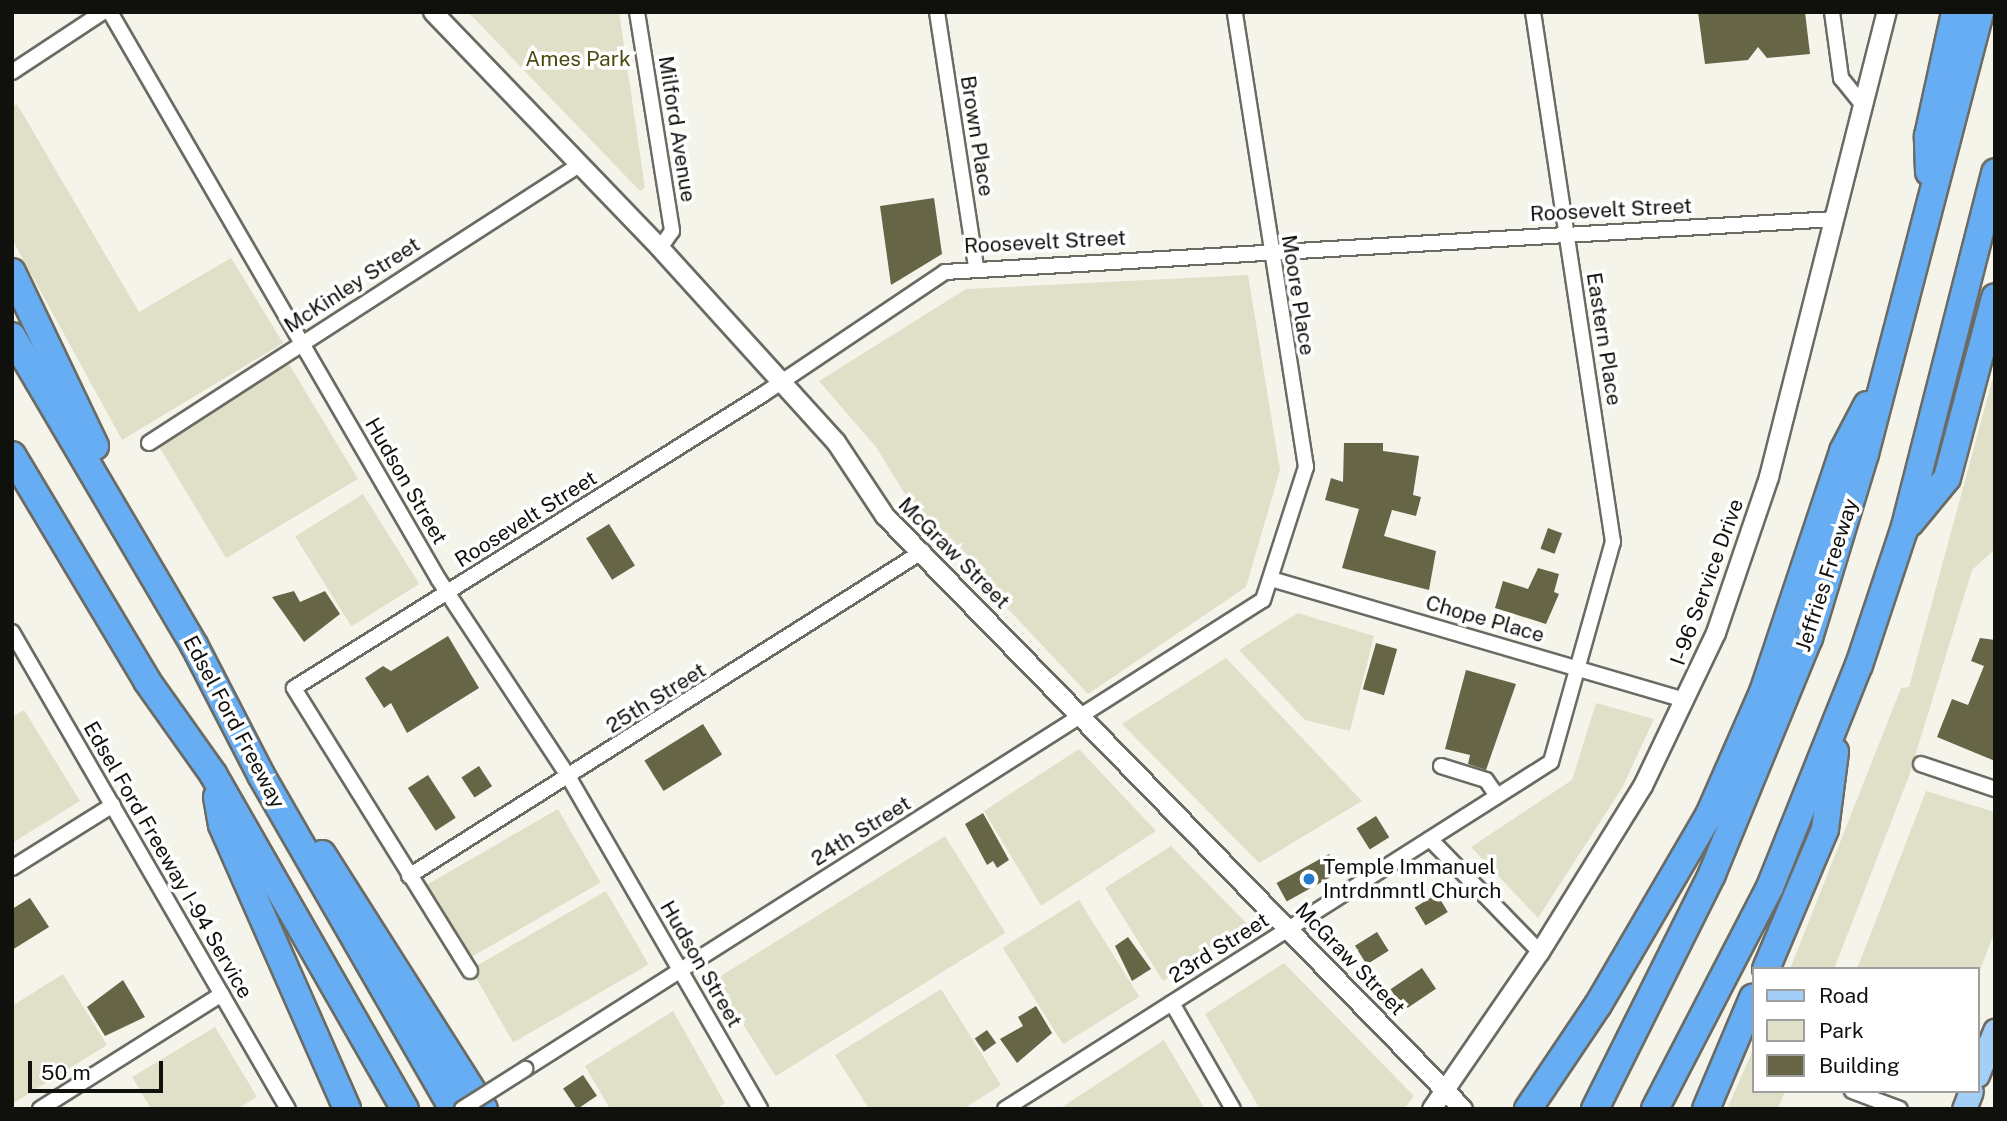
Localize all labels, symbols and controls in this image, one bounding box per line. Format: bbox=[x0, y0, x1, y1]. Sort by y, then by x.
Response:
park label: Ames Park bbox=[525, 46, 631, 72]
street label: Milford Avenue bbox=[653, 54, 701, 204]
street label: Brown Place bbox=[955, 74, 999, 198]
street label: Roosevelt Street bbox=[1529, 193, 1693, 227]
street label: Roosevelt Street bbox=[963, 225, 1127, 259]
street label: McKinley Street bbox=[279, 232, 425, 338]
street label: Moore Place bbox=[1276, 233, 1320, 357]
street label: Eastern Place bbox=[1581, 271, 1627, 407]
street label: Hudson Street bbox=[360, 413, 452, 549]
street label: Roosevelt Street bbox=[451, 465, 601, 573]
street label: McGraw Street bbox=[893, 492, 1015, 614]
street label: I- 96 Service Drive bbox=[1665, 494, 1749, 670]
street label: Jeffries Freeway bbox=[1790, 495, 1864, 655]
street label: Chope Place bbox=[1423, 590, 1547, 648]
street label: Edsel Ford Freeway bbox=[178, 631, 290, 813]
street label: 25th Street bbox=[602, 657, 710, 739]
street label: Edsel Ford Freeway I-94 Service bbox=[78, 717, 258, 1003]
street label: 24th Street bbox=[807, 791, 915, 871]
place label: Temple Immanuel Intrdnmntl Church bbox=[1323, 854, 1501, 904]
marker: Temple Immanuel Intrdnmntl Church bbox=[1301, 871, 1317, 887]
street label: Hudson Street bbox=[655, 896, 747, 1032]
street label: McGraw Street bbox=[1290, 897, 1410, 1021]
street label: 23rd Street bbox=[1165, 907, 1273, 989]
legend bbox=[1752, 967, 1979, 1093]
text: Road bbox=[1819, 983, 1869, 1008]
text: Park bbox=[1819, 1018, 1864, 1043]
scale bar bbox=[32, 1048, 166, 1092]
text: Building bbox=[1819, 1053, 1900, 1078]
text: 50 m bbox=[41, 1060, 91, 1085]

